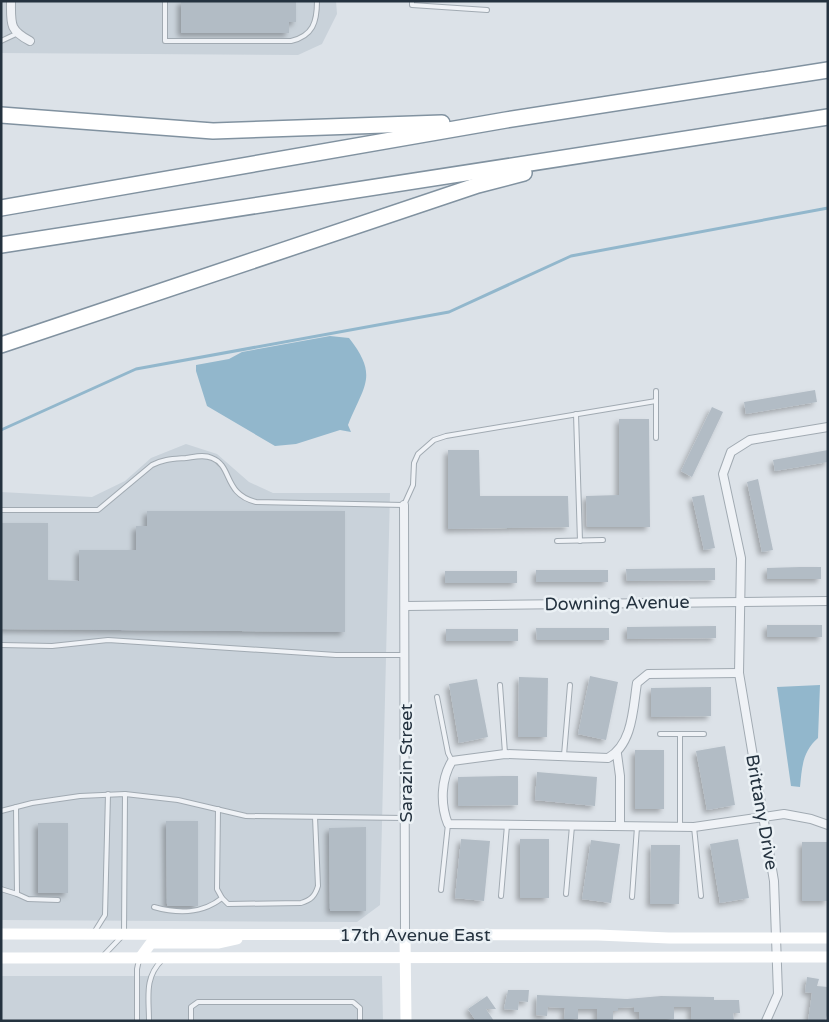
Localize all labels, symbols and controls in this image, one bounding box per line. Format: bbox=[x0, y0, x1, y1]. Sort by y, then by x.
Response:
street label: Downing Avenue bbox=[544, 591, 690, 615]
street label: Sarazin Street bbox=[395, 704, 417, 822]
street label: Brittany Drive bbox=[741, 752, 783, 872]
street label: 17th Avenue East bbox=[339, 924, 491, 946]

